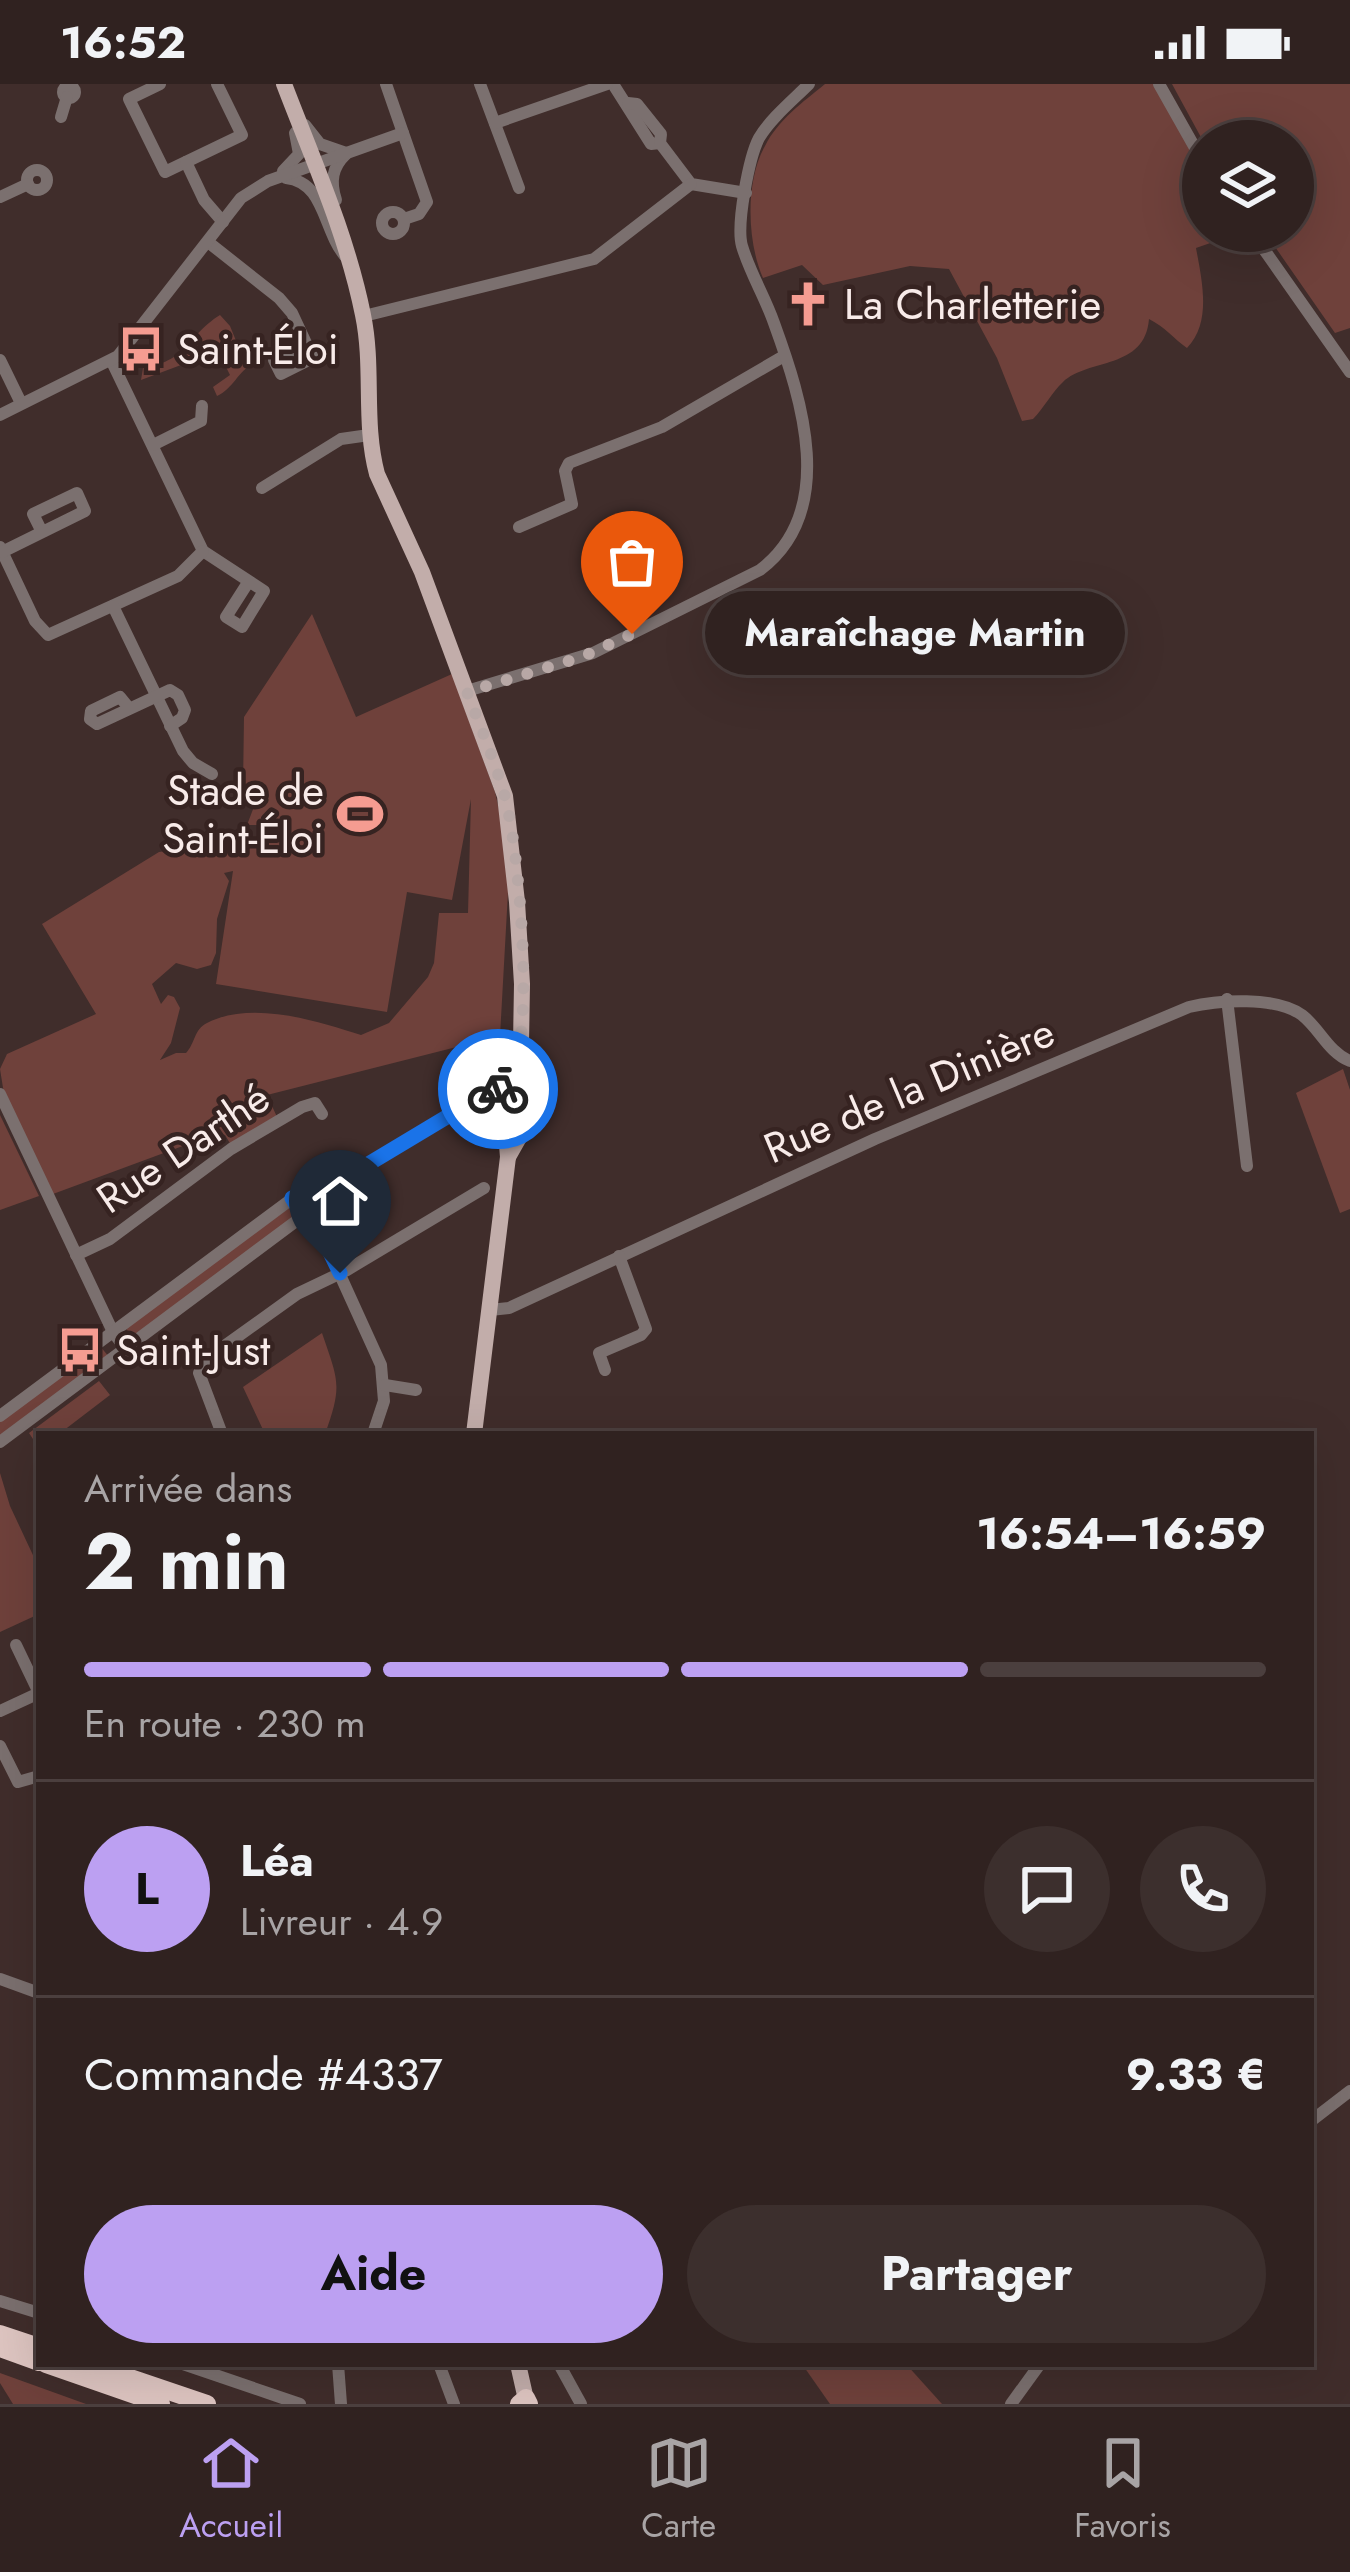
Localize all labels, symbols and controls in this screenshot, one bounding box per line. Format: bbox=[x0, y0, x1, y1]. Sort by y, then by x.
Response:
text: 16:52 bbox=[60, 10, 186, 75]
map controls bbox=[1182, 120, 1314, 252]
button: layers bbox=[1182, 120, 1314, 252]
place label: La Charletterie bbox=[844, 274, 1101, 335]
church icon: La Charletterie bbox=[783, 279, 833, 329]
place label: Saint-Éloi bbox=[177, 319, 339, 380]
bus stop icon: Saint-Éloi bbox=[116, 324, 166, 374]
pin bbox=[581, 511, 683, 634]
icon: bag bbox=[599, 529, 665, 595]
callout: Maraîchage Martin bbox=[704, 592, 1124, 676]
text: Maraîchage Martin bbox=[744, 604, 1086, 661]
place label: Stade de Saint-Éloi bbox=[162, 760, 324, 869]
sports icon: Stade de Saint-Éloi bbox=[335, 789, 385, 839]
street label: Rue de la Dinière bbox=[754, 1001, 1064, 1179]
courier bbox=[438, 1029, 558, 1149]
icon: bike bbox=[465, 1056, 531, 1122]
street label: Rue Darthé bbox=[84, 1068, 282, 1228]
pin bbox=[289, 1150, 391, 1273]
icon: home bbox=[307, 1168, 373, 1234]
place label: Saint-Just bbox=[116, 1320, 270, 1381]
bus stop icon: Saint-Just bbox=[55, 1325, 105, 1375]
text: Arrivée dans bbox=[84, 1460, 292, 1517]
text: 16:54–16:59 bbox=[976, 1501, 1266, 1566]
text: 2 min bbox=[84, 1506, 289, 1618]
text: En route · 230 m bbox=[84, 1695, 366, 1752]
button: chat bbox=[984, 1826, 1110, 1952]
button: phone bbox=[1140, 1826, 1266, 1952]
text: Léa bbox=[240, 1828, 314, 1893]
text: L bbox=[135, 1856, 159, 1921]
text: Livreur · 4.9 bbox=[240, 1893, 444, 1950]
text: Commande #4337 bbox=[84, 2042, 443, 2107]
text: 9.33 € bbox=[1126, 2042, 1266, 2107]
button: Aide bbox=[84, 2205, 663, 2343]
button: Partager bbox=[687, 2205, 1266, 2343]
tab: Accueil bbox=[179, 2430, 283, 2549]
tab: Carte bbox=[641, 2430, 716, 2549]
tab: Favoris bbox=[1074, 2430, 1171, 2549]

